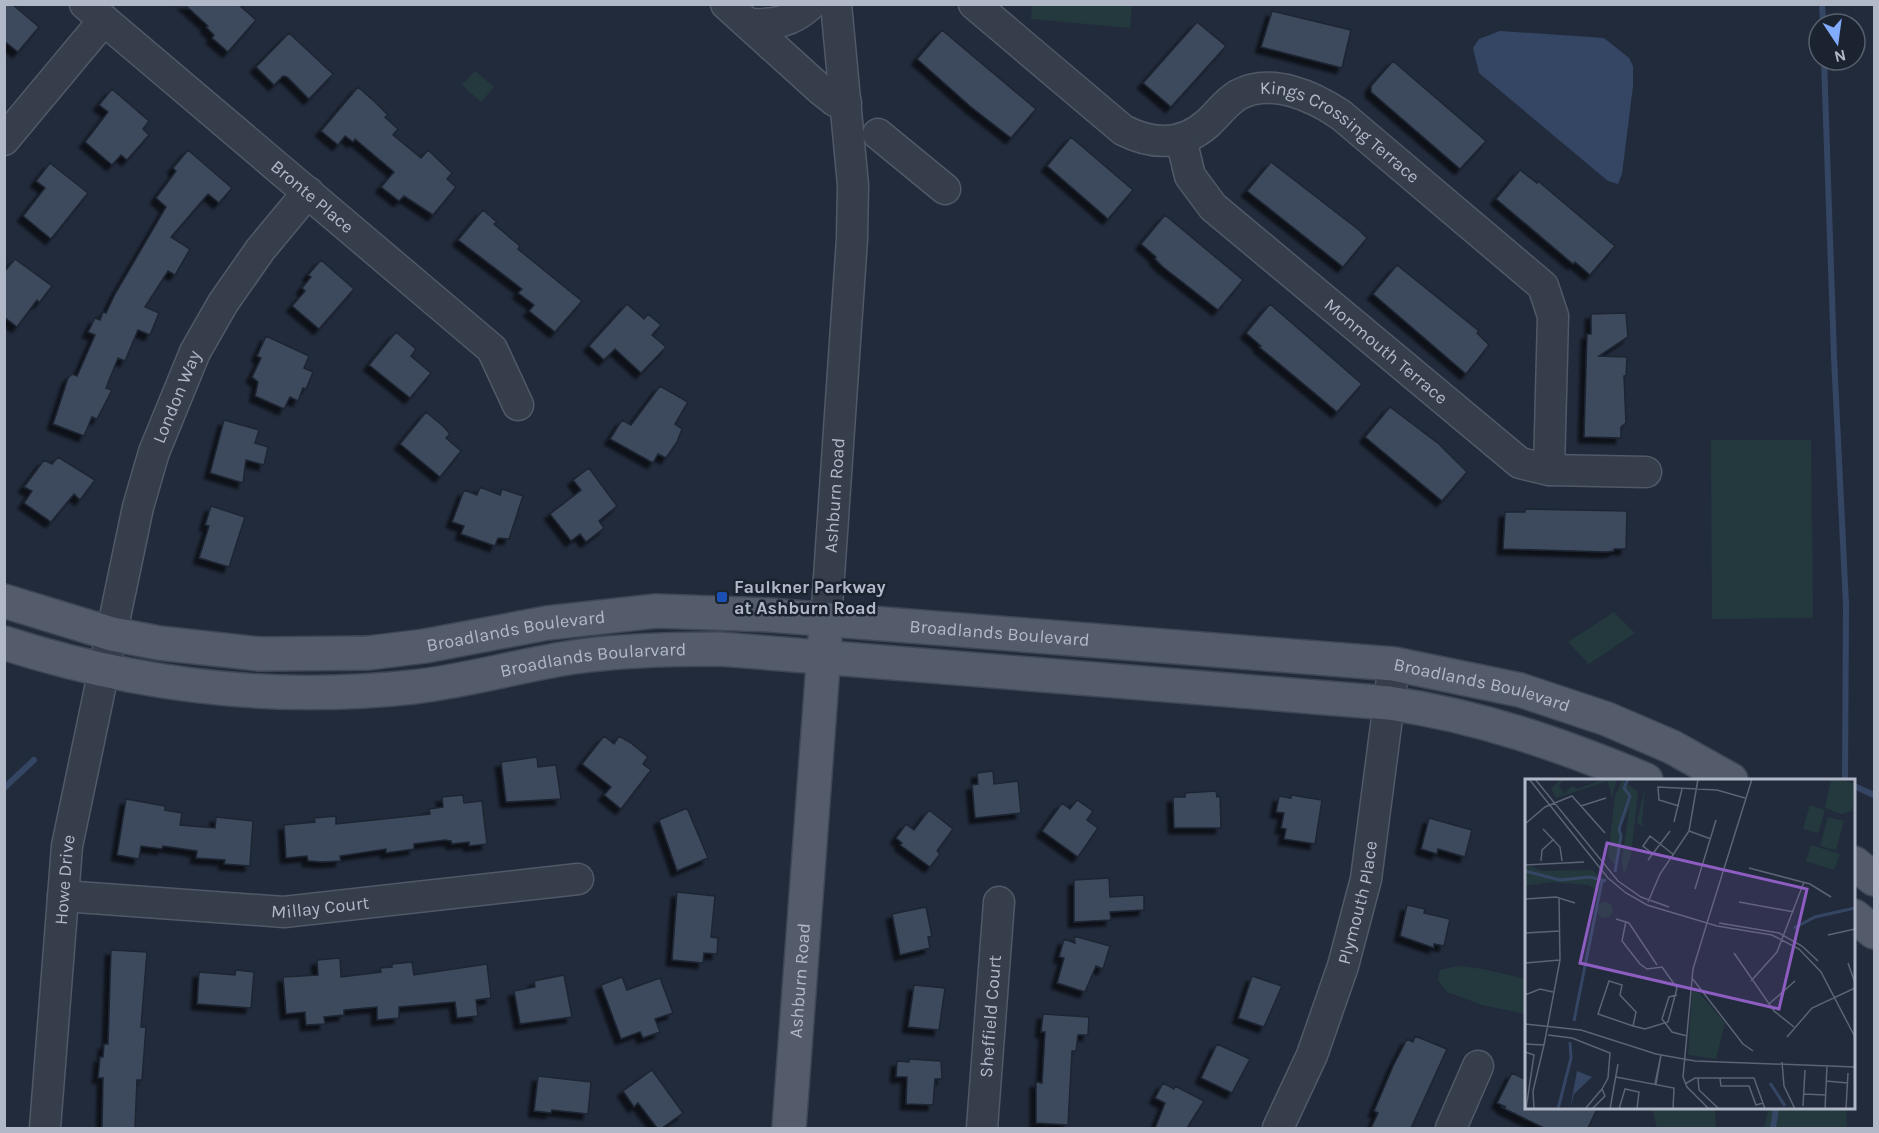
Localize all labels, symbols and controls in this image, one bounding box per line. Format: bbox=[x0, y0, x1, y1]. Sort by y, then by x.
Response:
north arrow bbox=[1807, 12, 1867, 72]
text: N bbox=[1833, 46, 1848, 67]
street label: Kings Crossing Terrace bbox=[1260, 77, 1424, 188]
street label: Bronte Place bbox=[266, 155, 358, 238]
street label: Monmouth Terrace bbox=[1320, 294, 1452, 409]
street label: London Way bbox=[148, 347, 206, 447]
street label: Ashburn Road bbox=[820, 437, 849, 554]
place label: Faulkner Parkway at Ashburn Road bbox=[734, 576, 886, 619]
marker: Faulkner Parkway at Ashburn Road bbox=[715, 590, 729, 604]
street label: Broadlands Boulevard bbox=[425, 606, 606, 656]
street label: Broadlands Boulevard bbox=[909, 615, 1091, 651]
street label: Broadlands Boularvard bbox=[498, 638, 687, 682]
street label: Broadlands Boulevard bbox=[1392, 653, 1573, 717]
inset map bbox=[1525, 779, 1855, 1109]
street label: Howe Drive bbox=[50, 833, 80, 926]
street label: Plymouth Place bbox=[1333, 839, 1382, 967]
street label: Millay Court bbox=[270, 891, 371, 923]
street label: Ashburn Road bbox=[785, 922, 815, 1039]
street label: Sheffield Court bbox=[975, 954, 1006, 1079]

